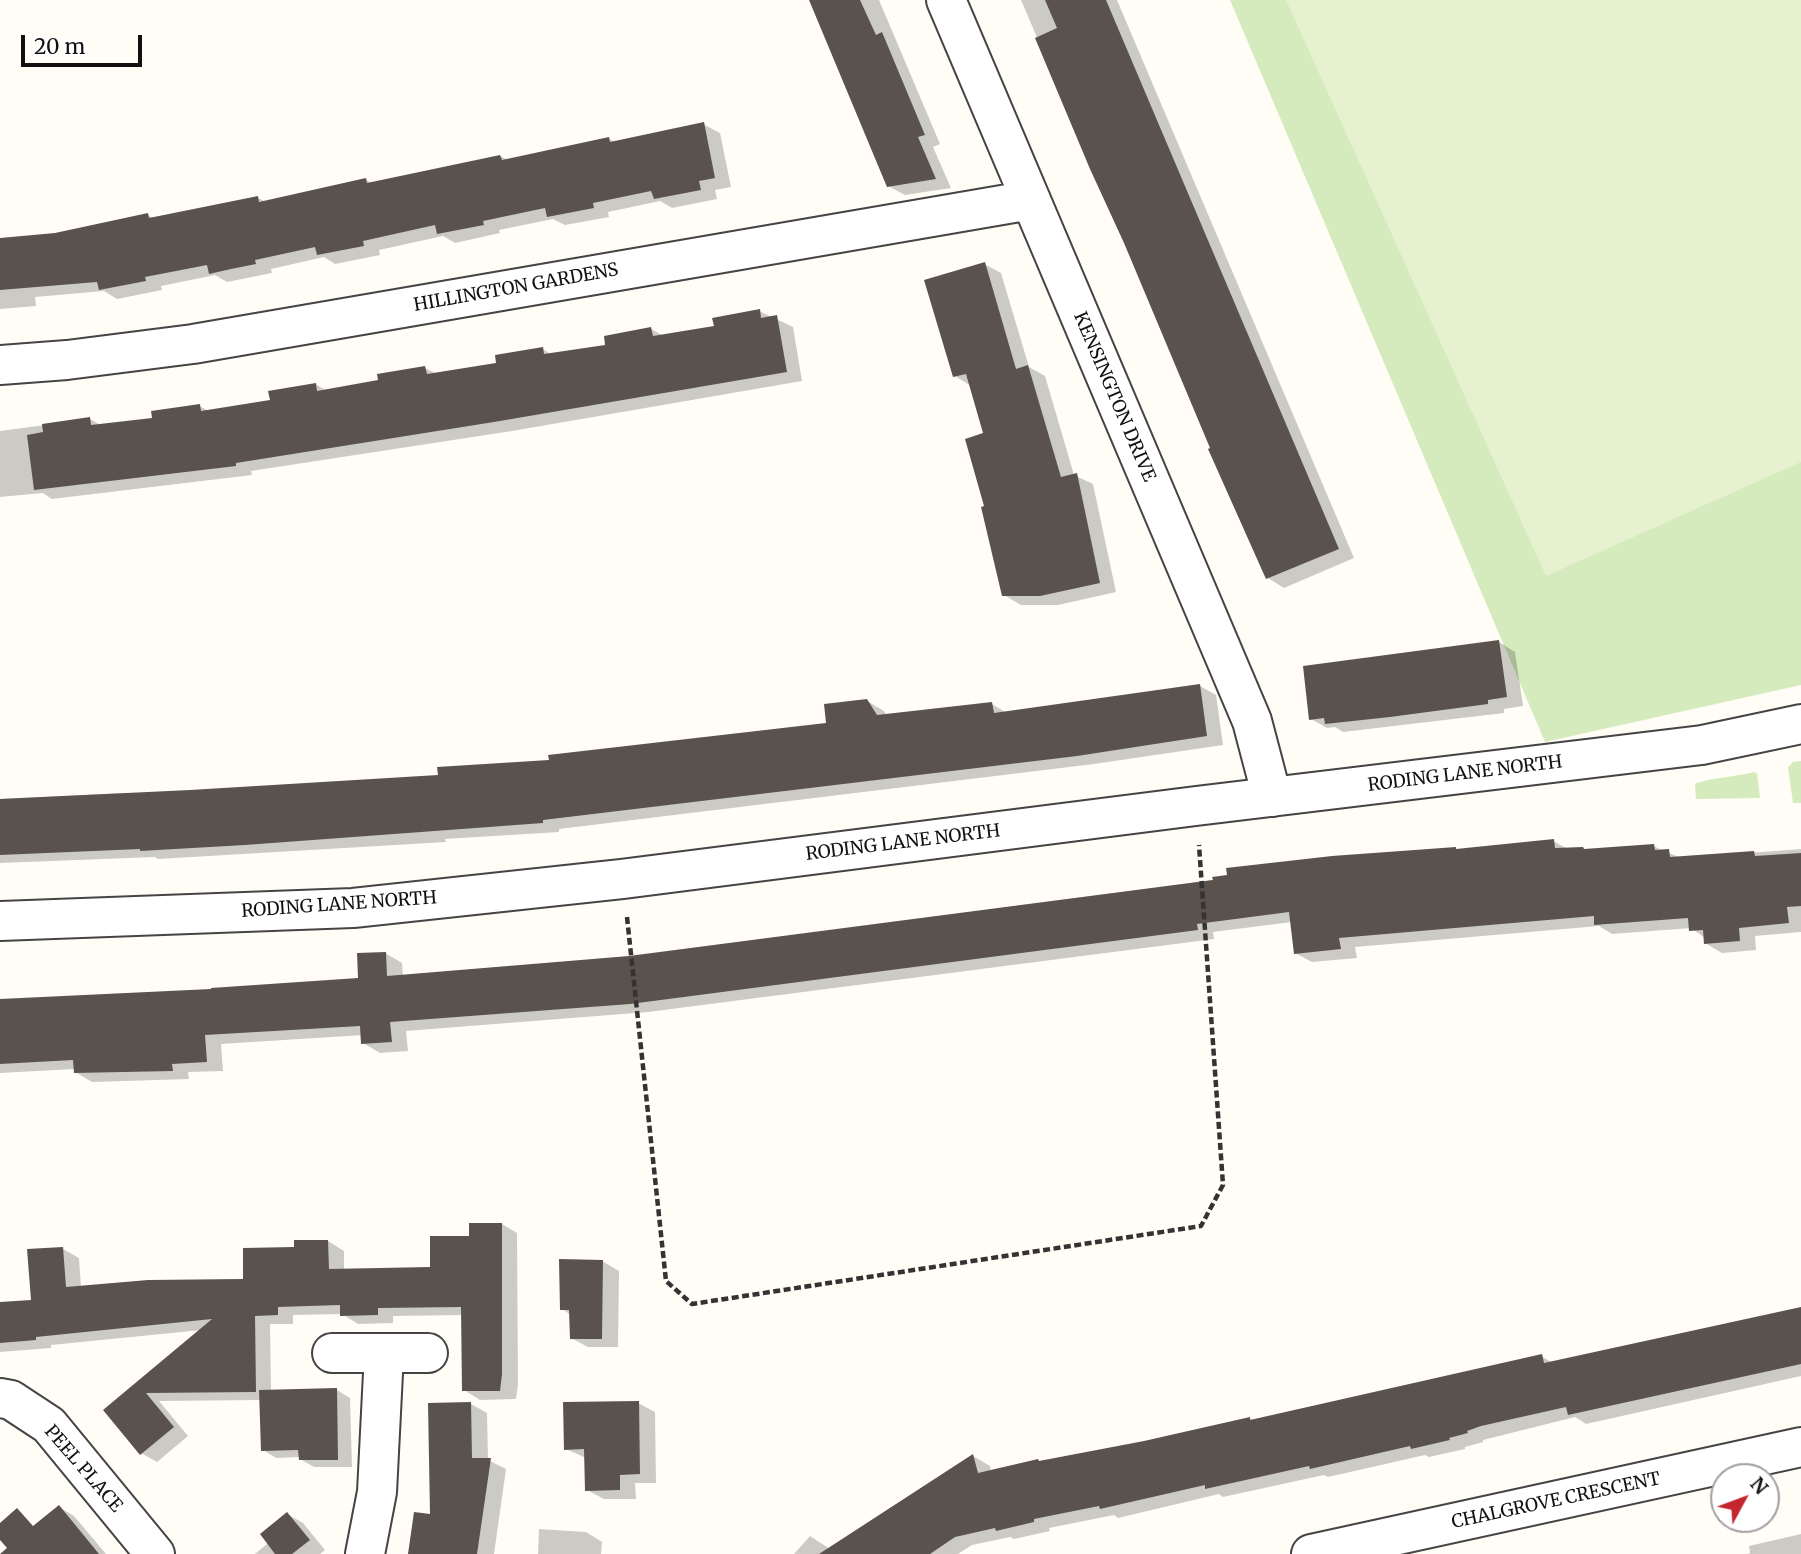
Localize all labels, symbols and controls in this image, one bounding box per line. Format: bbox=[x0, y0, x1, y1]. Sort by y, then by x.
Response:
scale bar bbox=[24, 21, 145, 65]
text: 20 m bbox=[34, 33, 85, 60]
street label: HILLINGTON GARDENS bbox=[412, 259, 620, 317]
street label: KENSINGTON DRIVE bbox=[1068, 309, 1160, 485]
street label: RODING LANE NORTH bbox=[1366, 751, 1564, 797]
street label: RODING LANE NORTH bbox=[804, 820, 1002, 866]
street label: RODING LANE NORTH bbox=[241, 887, 437, 923]
street label: PEEL PLACE bbox=[39, 1421, 127, 1517]
north arrow bbox=[1710, 1463, 1780, 1533]
street label: CHALGROVE CRESCENT bbox=[1450, 1468, 1662, 1534]
text: N bbox=[1745, 1472, 1773, 1499]

